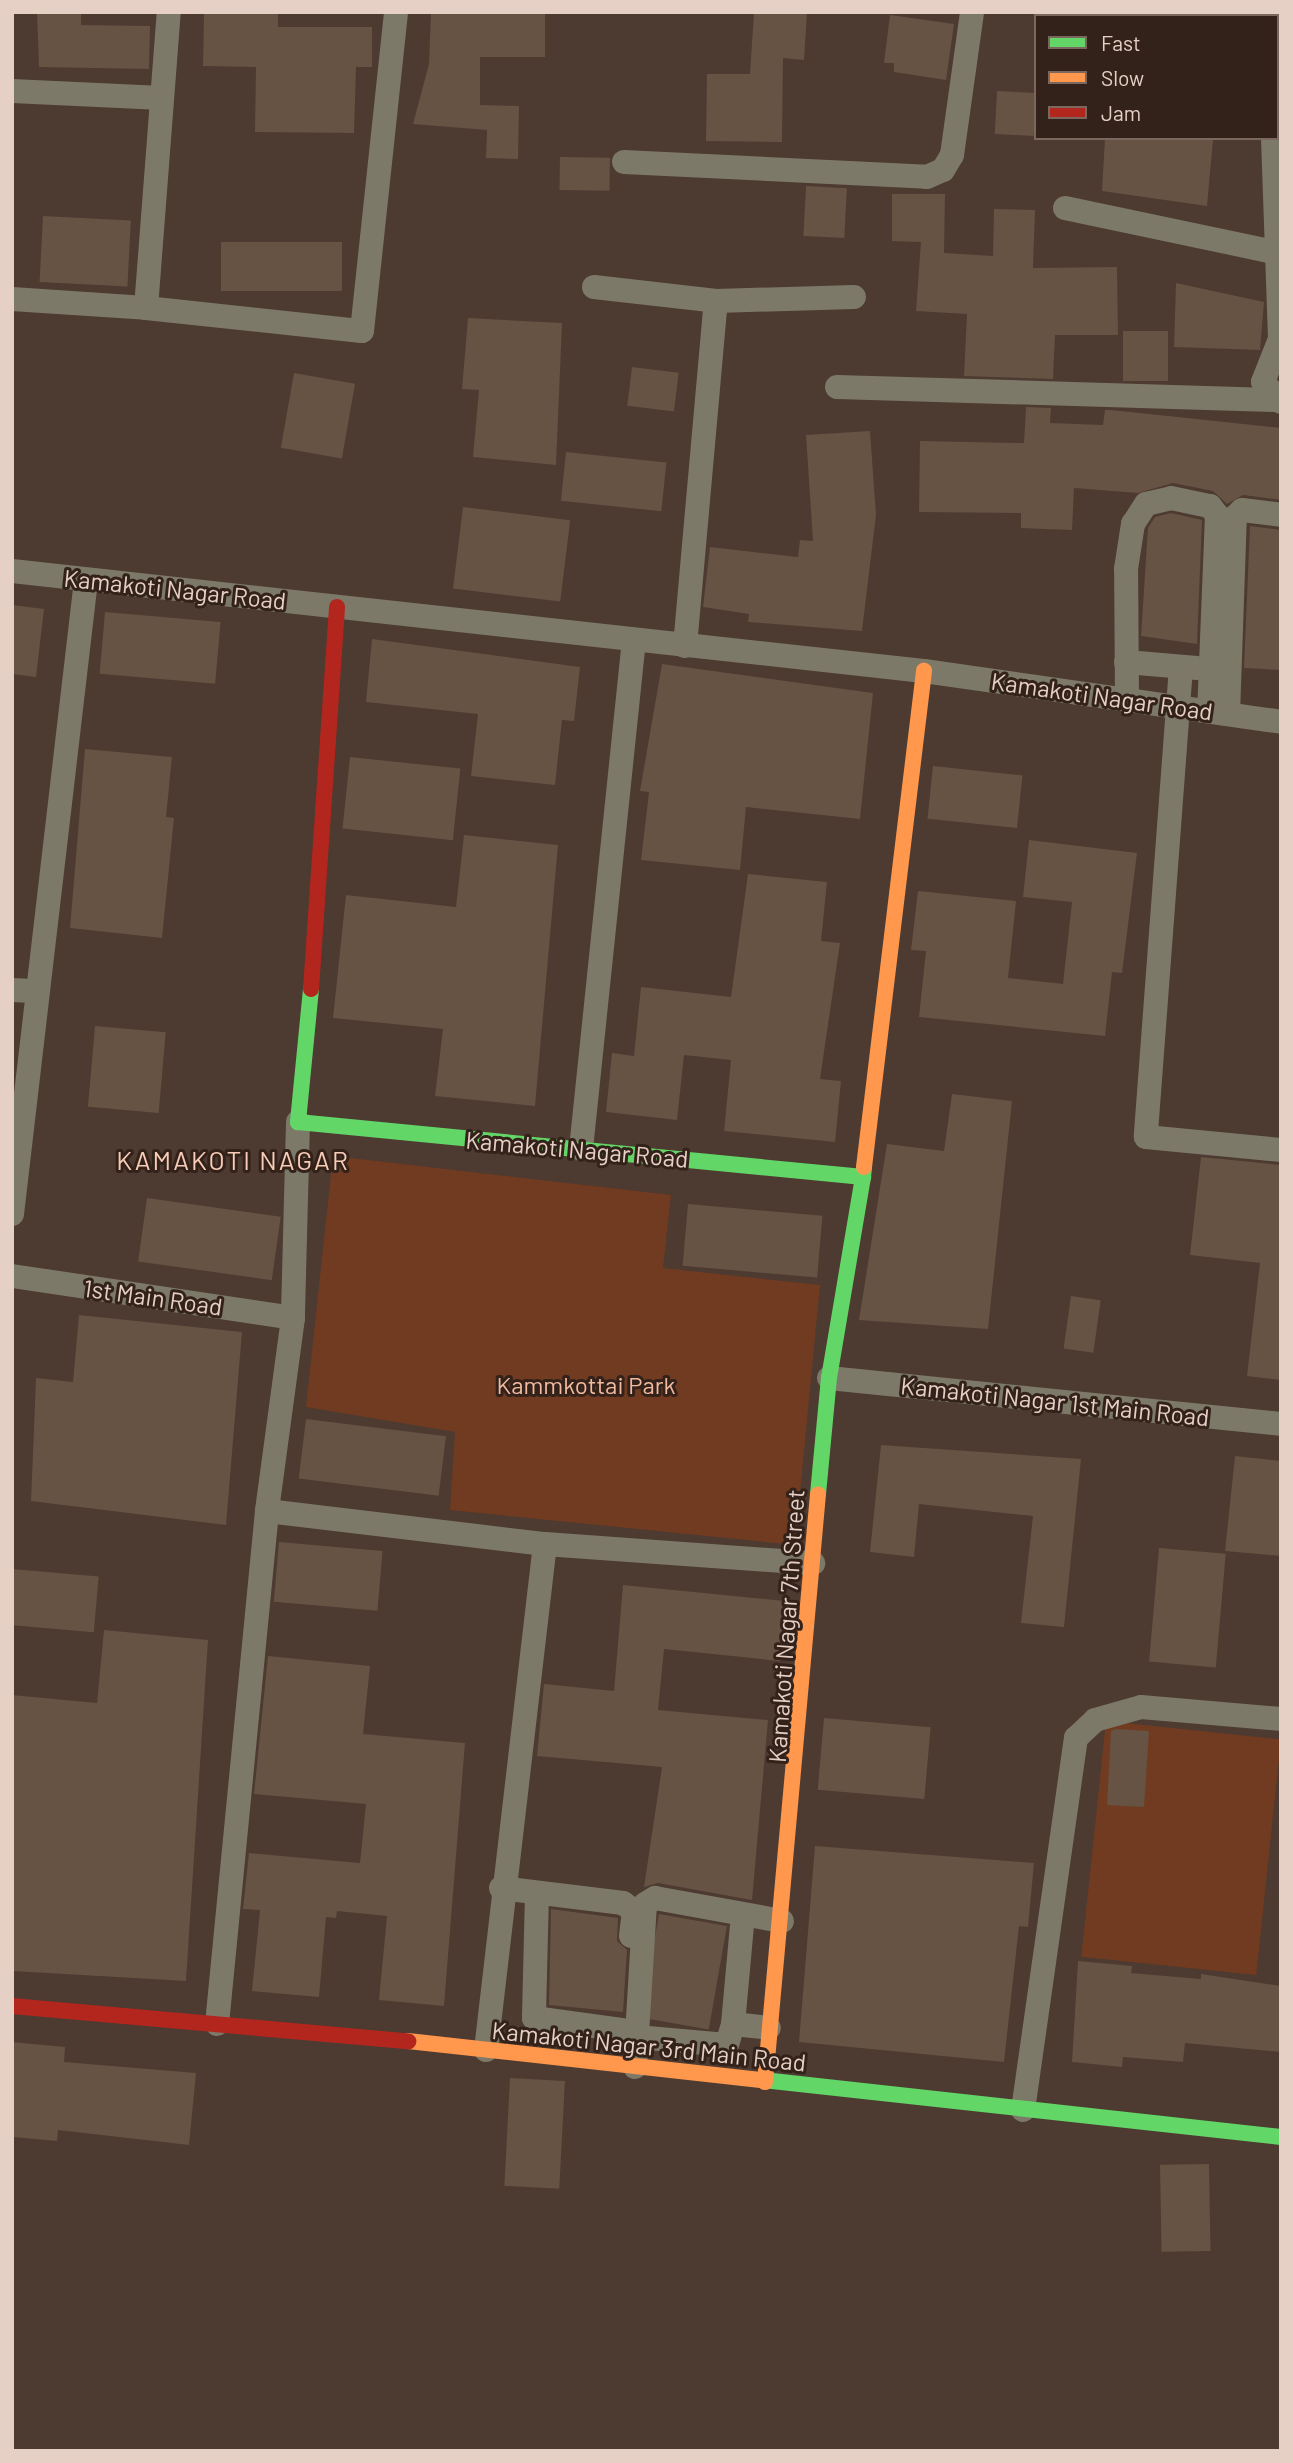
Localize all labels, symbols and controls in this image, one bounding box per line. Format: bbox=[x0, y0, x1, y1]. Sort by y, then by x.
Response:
legend bbox=[1034, 14, 1279, 140]
text: Fast bbox=[1101, 30, 1141, 55]
text: Slow bbox=[1101, 65, 1144, 90]
text: Jam bbox=[1101, 100, 1141, 125]
street label: Kamakoti Nagar Road bbox=[62, 563, 288, 615]
street label: Kamakoti Nagar Road bbox=[989, 666, 1215, 726]
street label: Kamakoti Nagar Road bbox=[464, 1125, 690, 1173]
district label: KAMAKOTI NAGAR bbox=[118, 1144, 348, 1176]
street label: 1st Main Road bbox=[82, 1273, 224, 1321]
street label: Kamakoti Nagar 1st Main Road bbox=[899, 1370, 1211, 1432]
park label: Kammkottai Park bbox=[497, 1371, 675, 1399]
street label: Kamakoti Nagar 7th Street bbox=[762, 1488, 810, 1764]
street label: Kamakoti Nagar 3rd Main Road bbox=[491, 2015, 807, 2077]

